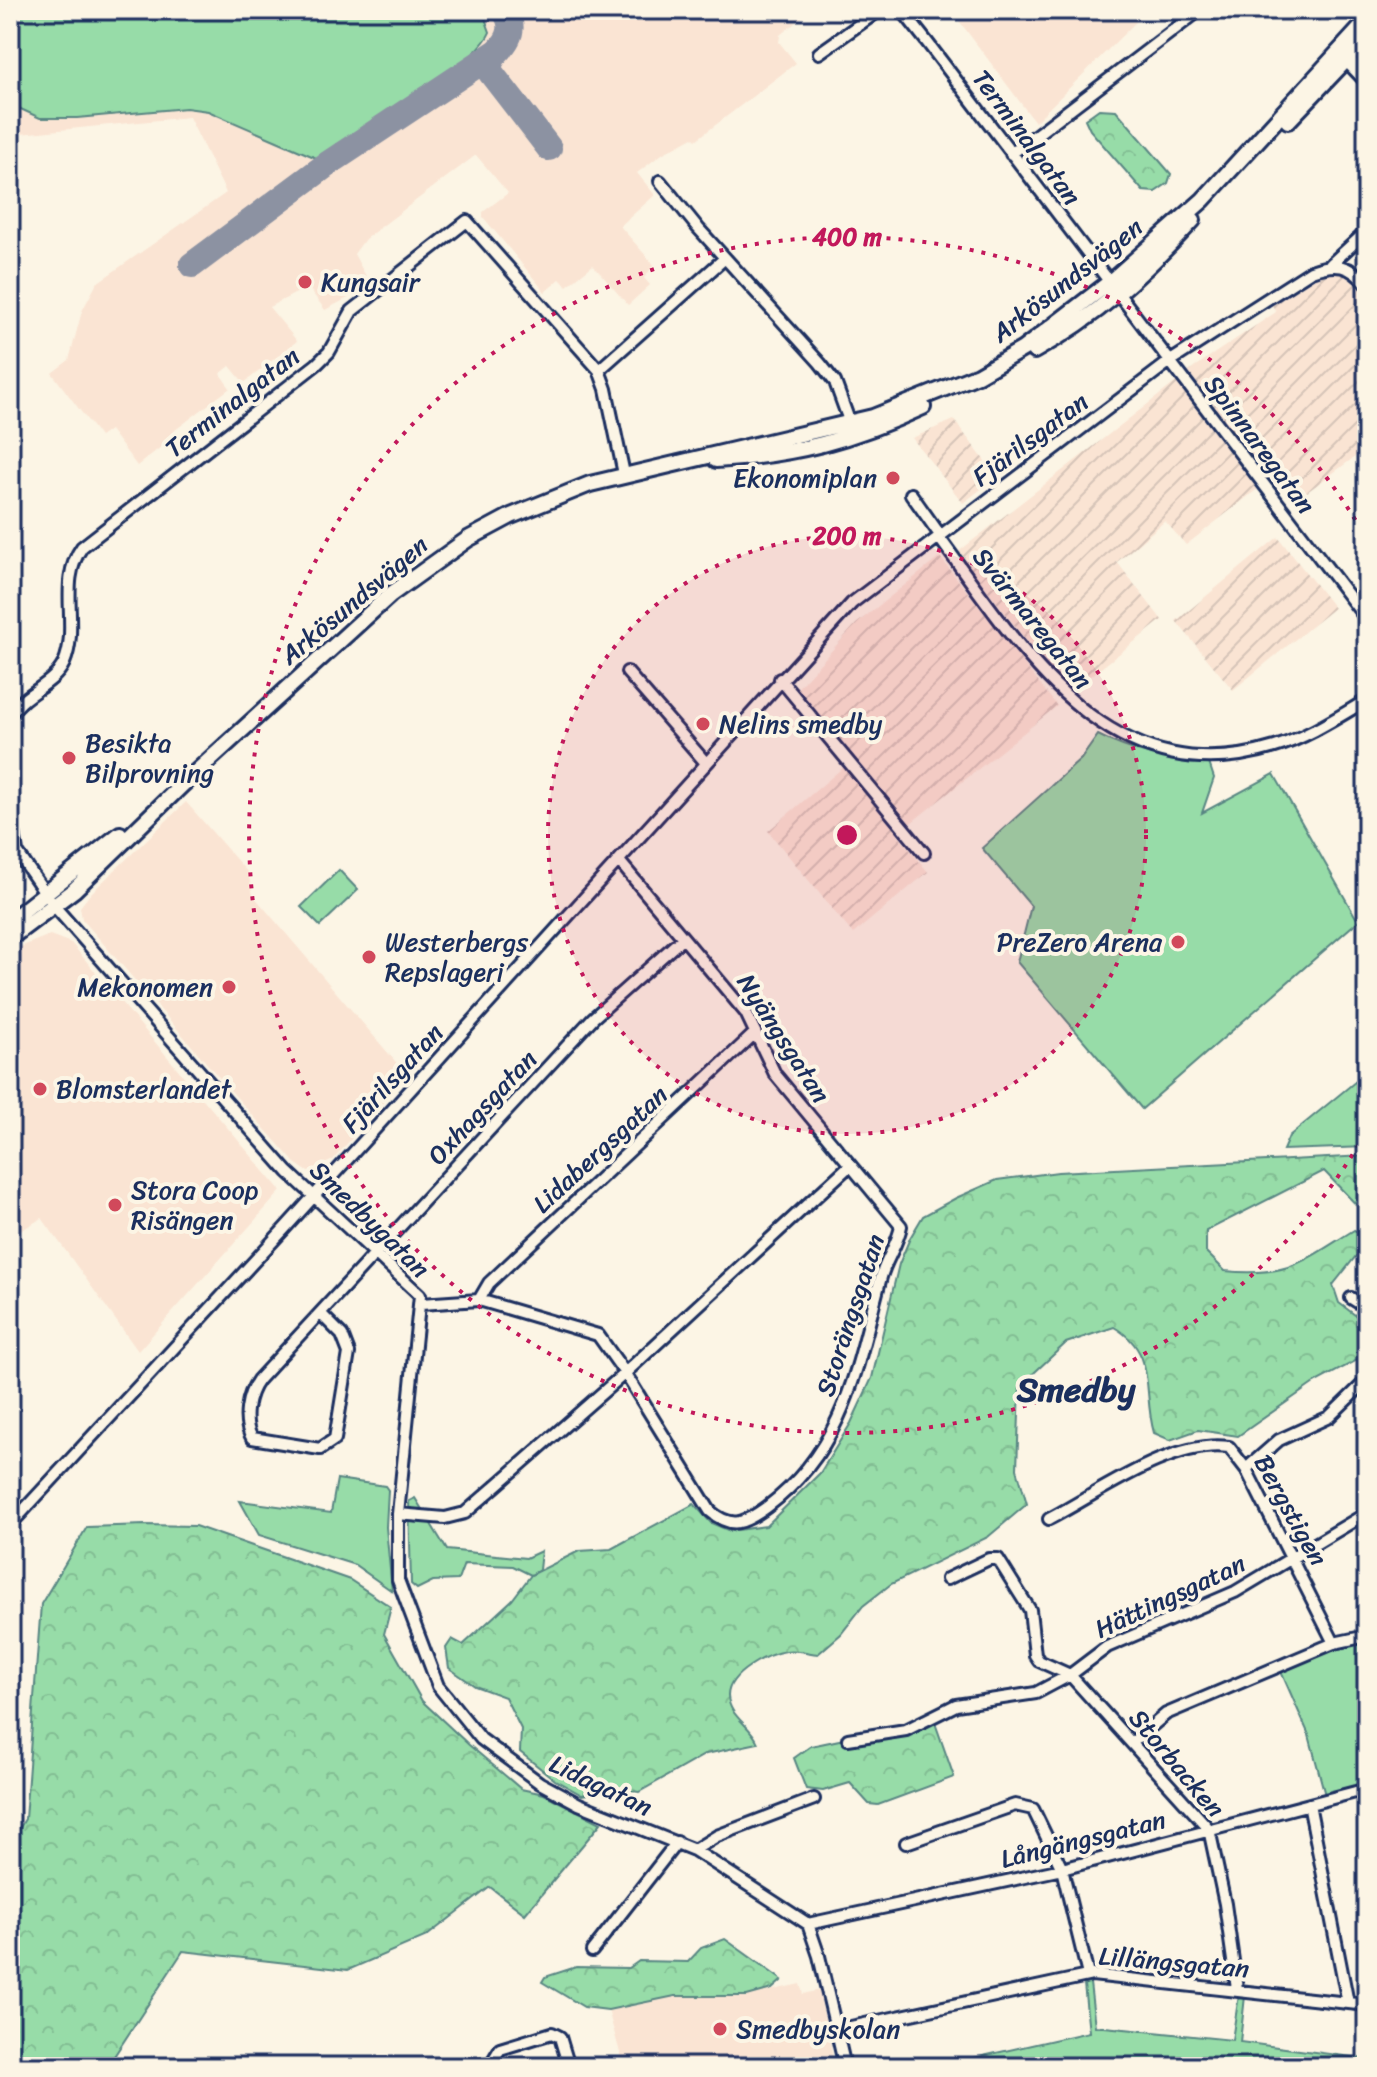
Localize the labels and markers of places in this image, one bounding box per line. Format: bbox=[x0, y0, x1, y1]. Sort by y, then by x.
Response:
place label: Kungsair bbox=[321, 259, 421, 305]
marker: Kungsair bbox=[296, 273, 314, 291]
place label: Ekonomiplan bbox=[733, 455, 877, 501]
marker: Ekonomiplan bbox=[884, 469, 902, 487]
place label: Nelins smedby bbox=[719, 701, 883, 747]
marker: Nelins smedby bbox=[694, 715, 712, 733]
place label: Besikta Bilprovning bbox=[85, 720, 214, 796]
marker: Besikta Bilprovning bbox=[60, 749, 78, 767]
centre of rings bbox=[833, 821, 861, 849]
place label: Westerbergs Repslageri bbox=[385, 919, 529, 995]
place label: PreZero Arena bbox=[997, 919, 1163, 965]
marker: PreZero Arena bbox=[1169, 933, 1187, 951]
marker: Westerbergs Repslageri bbox=[360, 948, 378, 966]
place label: Mekonomen bbox=[77, 964, 213, 1010]
marker: Mekonomen bbox=[220, 978, 238, 996]
place label: Blomsterlandet bbox=[56, 1066, 233, 1112]
marker: Blomsterlandet bbox=[31, 1080, 49, 1098]
place label: Stora Coop Risängen bbox=[131, 1167, 259, 1243]
marker: Stora Coop Risängen bbox=[106, 1196, 124, 1214]
place label: Smedbyskolan bbox=[736, 2006, 900, 2052]
marker: Smedbyskolan bbox=[711, 2020, 729, 2038]

